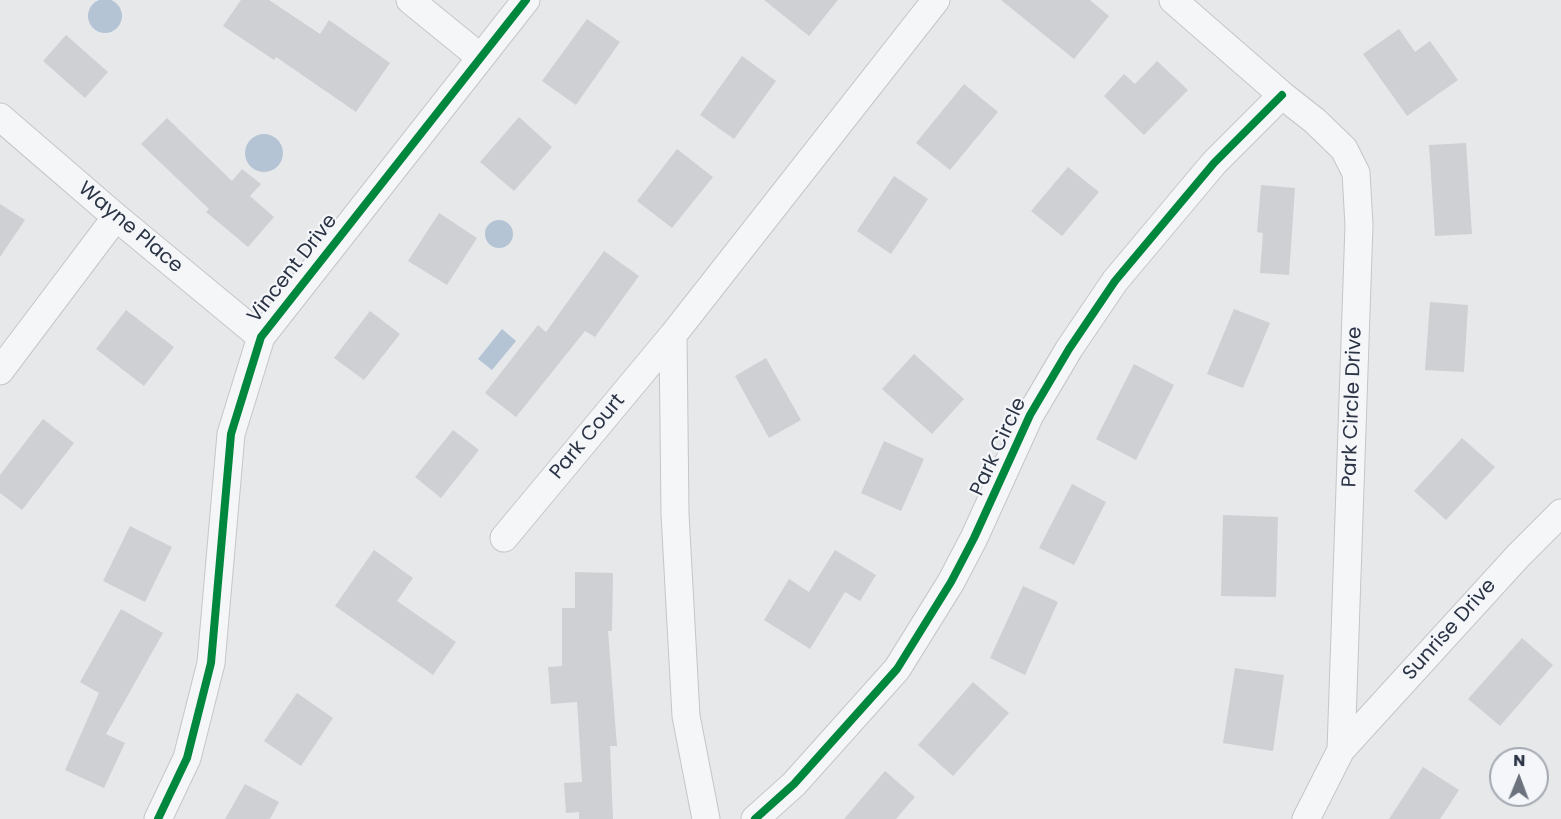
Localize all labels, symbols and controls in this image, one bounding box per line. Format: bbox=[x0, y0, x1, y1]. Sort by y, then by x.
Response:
street label: Wayne Place bbox=[73, 177, 187, 279]
street label: Vincent Drive bbox=[243, 210, 343, 328]
street label: Park Circle Drive bbox=[1338, 326, 1368, 488]
street label: Park Court bbox=[545, 389, 631, 485]
street label: Park Circle bbox=[966, 394, 1032, 500]
street label: Sunrise Drive bbox=[1398, 574, 1502, 686]
north arrow bbox=[1489, 747, 1549, 807]
text: N bbox=[1513, 749, 1526, 772]

